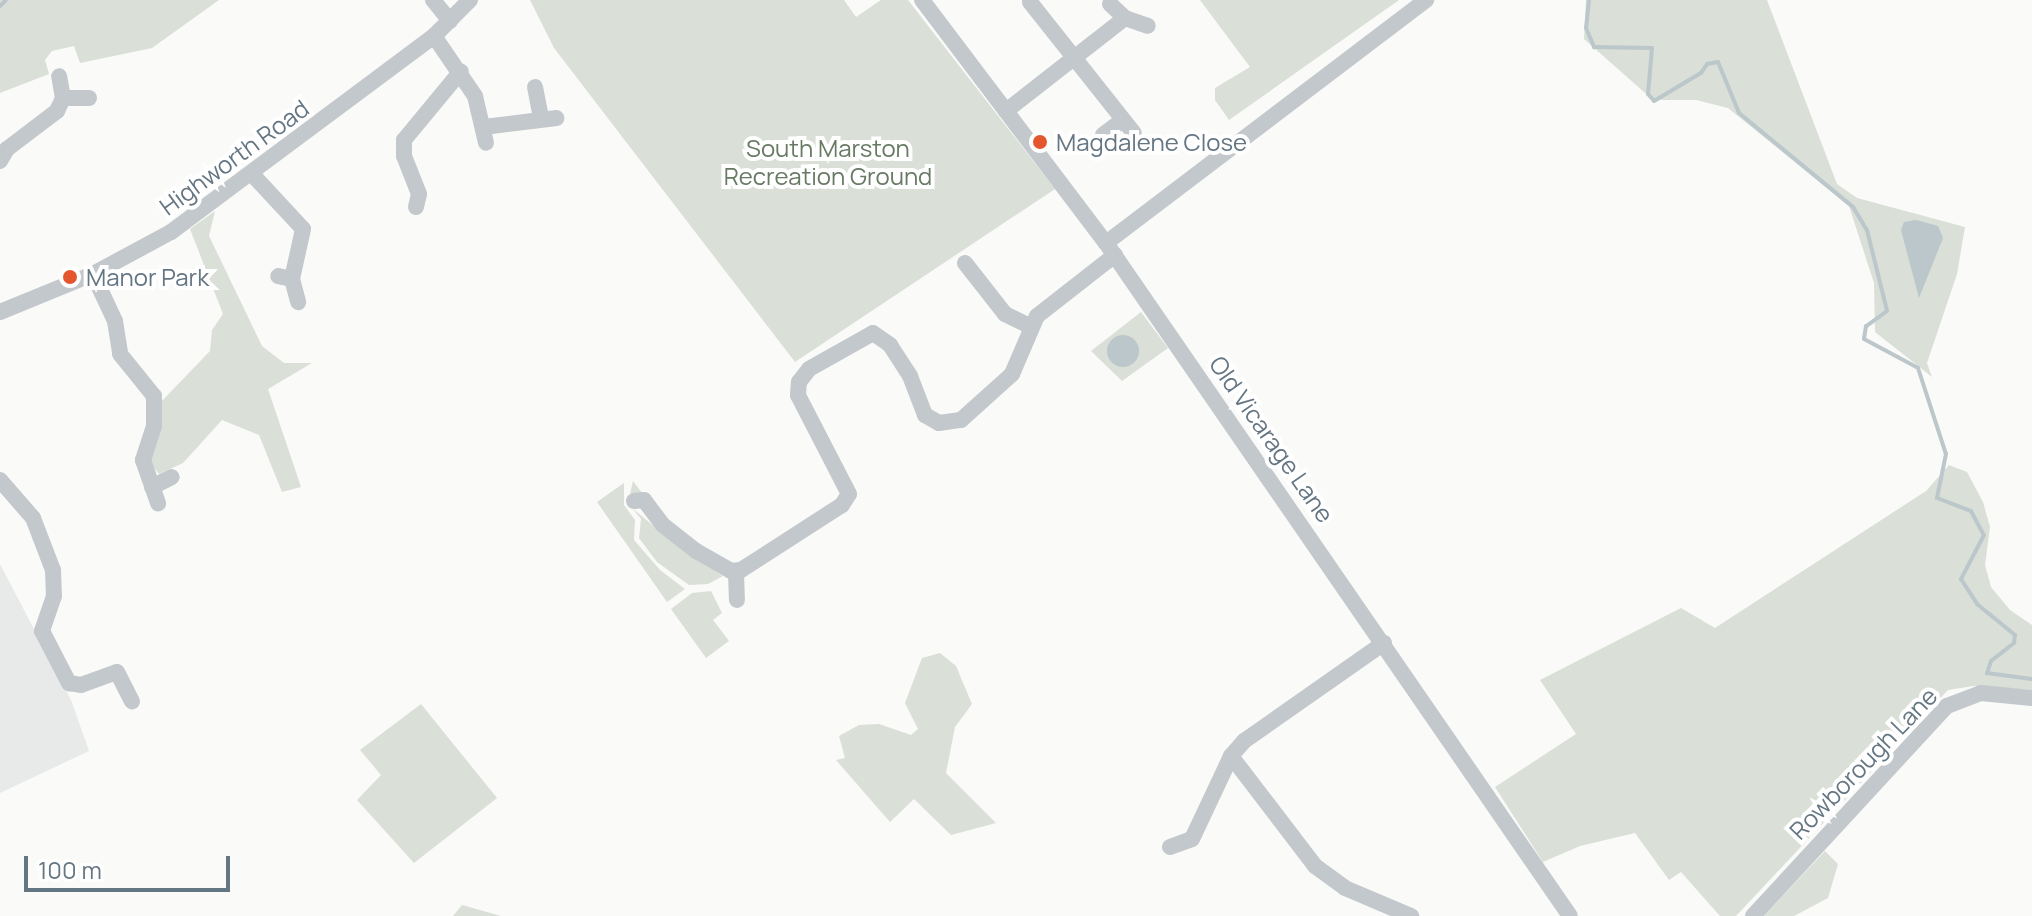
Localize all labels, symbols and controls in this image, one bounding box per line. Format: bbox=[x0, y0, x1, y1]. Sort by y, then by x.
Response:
street label: Highworth Road bbox=[154, 93, 314, 221]
place label: Magdalene Close bbox=[1056, 128, 1247, 156]
marker: Magdalene Close bbox=[1031, 133, 1049, 151]
park label: South Marston Recreation Ground bbox=[724, 134, 932, 190]
place label: Manor Park bbox=[86, 263, 209, 291]
marker: Manor Park bbox=[61, 268, 79, 286]
street label: Old Vicarage Lane bbox=[1204, 350, 1340, 528]
street label: Rowborough Lane bbox=[1783, 681, 1943, 845]
scale bar bbox=[28, 840, 234, 890]
text: 100 m bbox=[38, 853, 102, 886]

